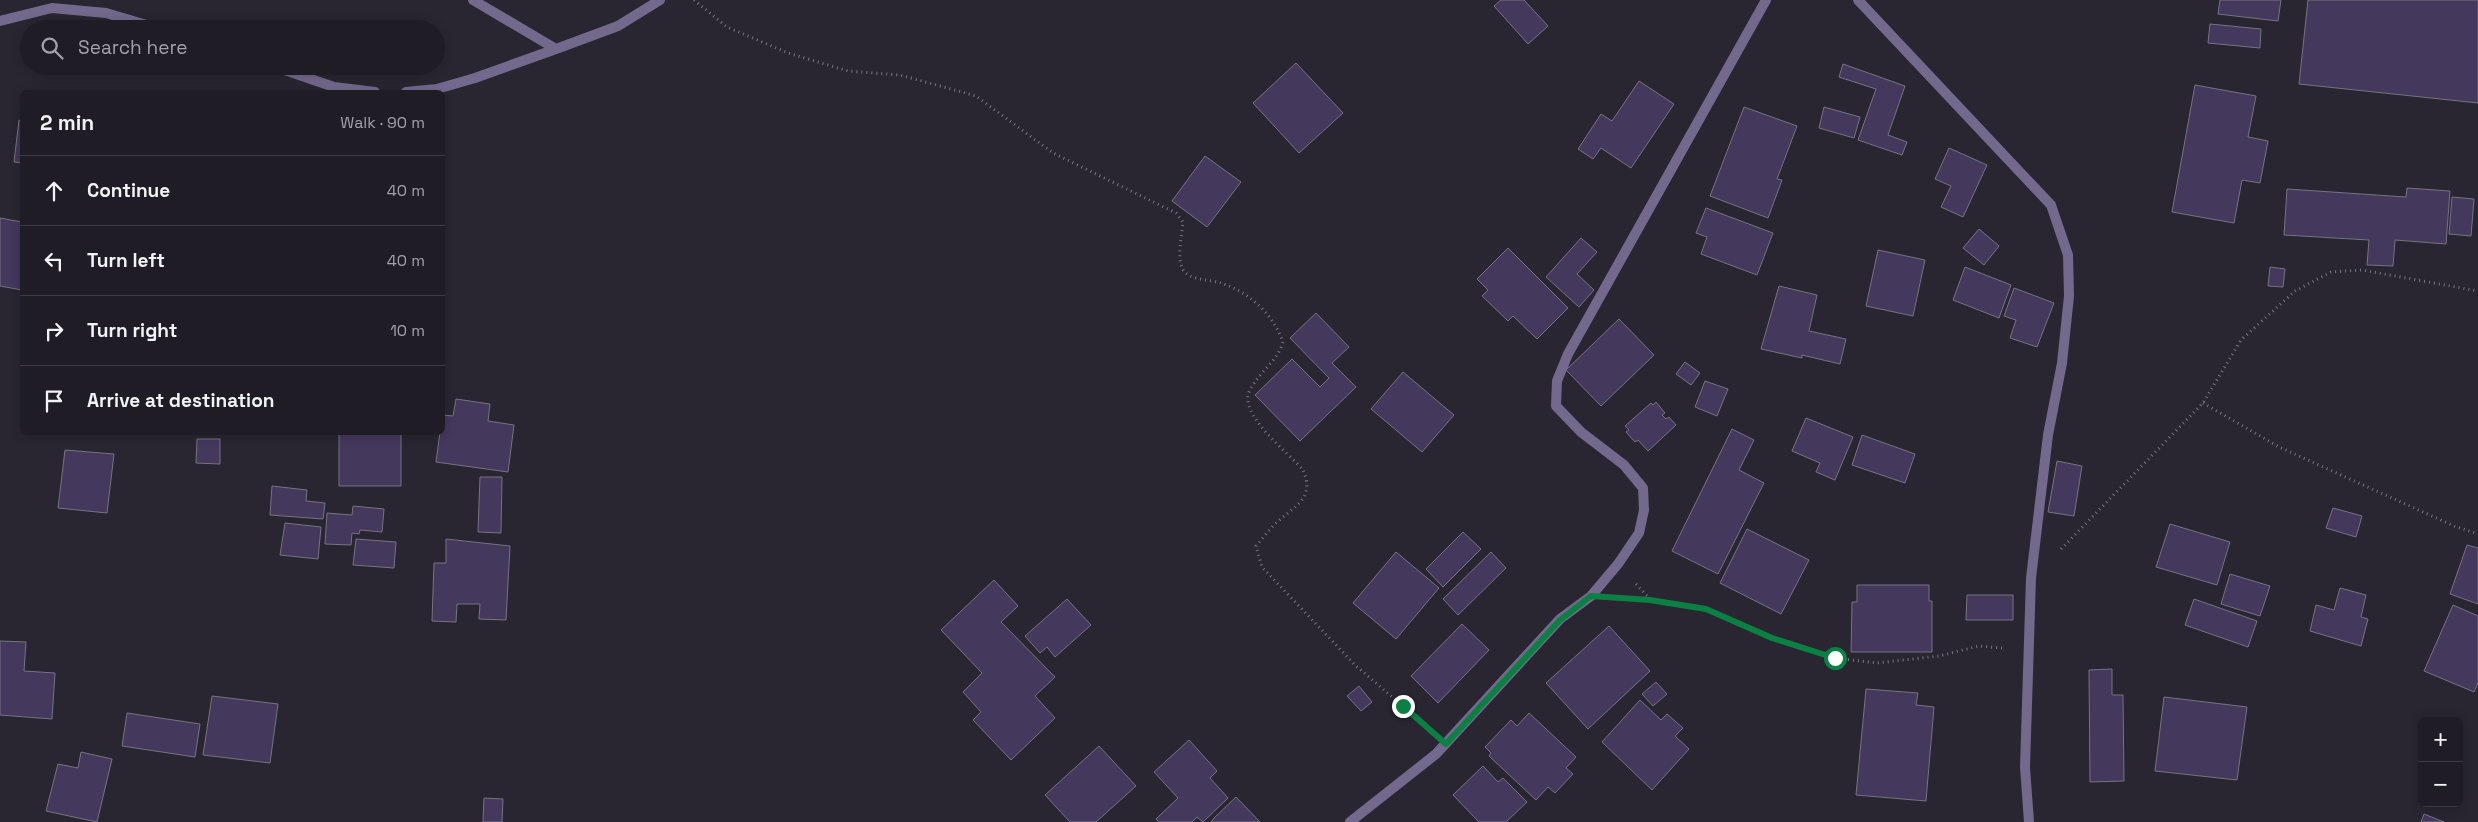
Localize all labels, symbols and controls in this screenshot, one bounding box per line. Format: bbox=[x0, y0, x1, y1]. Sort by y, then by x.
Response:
search box bbox=[20, 20, 445, 75]
icon: search bbox=[38, 34, 66, 62]
text: Search here bbox=[78, 35, 188, 60]
text: 2 min bbox=[40, 109, 94, 136]
text: Walk · 90 m bbox=[340, 112, 425, 133]
icon: ahead bbox=[40, 177, 68, 205]
text: Continue bbox=[87, 178, 170, 203]
text: 40 m bbox=[387, 180, 425, 201]
icon: left bbox=[40, 247, 68, 275]
text: Turn left bbox=[87, 248, 165, 273]
text: 40 m bbox=[387, 250, 425, 271]
icon: right bbox=[40, 317, 68, 345]
text: Turn right bbox=[87, 318, 177, 343]
text: 10 m bbox=[390, 320, 425, 341]
icon: arrive bbox=[40, 387, 68, 415]
text: Arrive at destination bbox=[87, 388, 275, 413]
route start bbox=[1824, 647, 1847, 670]
route end bbox=[1392, 695, 1415, 718]
map controls bbox=[2418, 717, 2463, 807]
button: + bbox=[2418, 717, 2463, 762]
button: − bbox=[2418, 762, 2463, 807]

